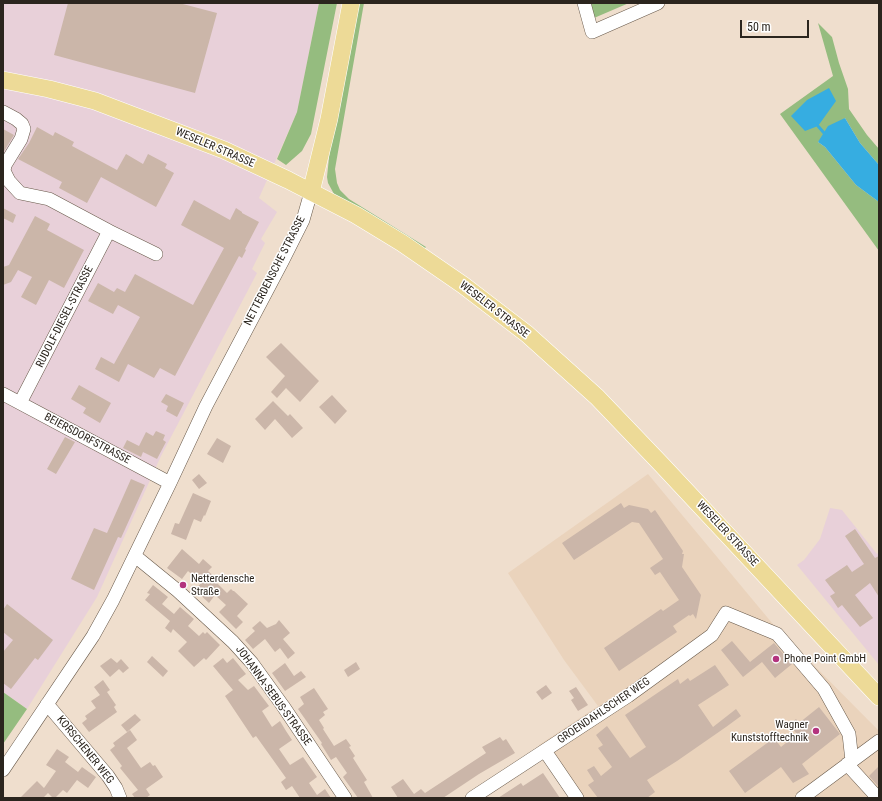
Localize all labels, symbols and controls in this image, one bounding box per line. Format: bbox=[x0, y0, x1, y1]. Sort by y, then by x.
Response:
scale bar bbox=[742, 12, 811, 38]
text: 50 m bbox=[747, 20, 771, 34]
street label: WESELER STRASSE bbox=[173, 125, 257, 171]
street label: NETTERDENSCHE STRASSE bbox=[242, 214, 308, 328]
street label: RUDOLF-DIESEL-STRASSE bbox=[34, 264, 96, 370]
street label: WESELER STRASSE bbox=[457, 279, 531, 341]
street label: BEIERSDORFSTRASSE bbox=[42, 411, 132, 467]
street label: WESELER STRASSE bbox=[693, 499, 761, 569]
place label: Netterdensche Straße bbox=[191, 572, 254, 598]
marker: Netterdensche Straße bbox=[178, 580, 188, 590]
street label: JOHANNA-SEBUS-STRASSE bbox=[232, 643, 314, 749]
place label: Phone Point GmbH bbox=[784, 652, 866, 666]
marker: Phone Point GmbH bbox=[771, 654, 781, 664]
street label: GROENDAHLSCHER WEG bbox=[555, 675, 653, 747]
street label: KORSCHENER WEG bbox=[54, 713, 116, 787]
place label: Wagner Kunststofftechnik bbox=[731, 718, 808, 744]
marker: Wagner Kunststofftechnik bbox=[811, 726, 821, 736]

